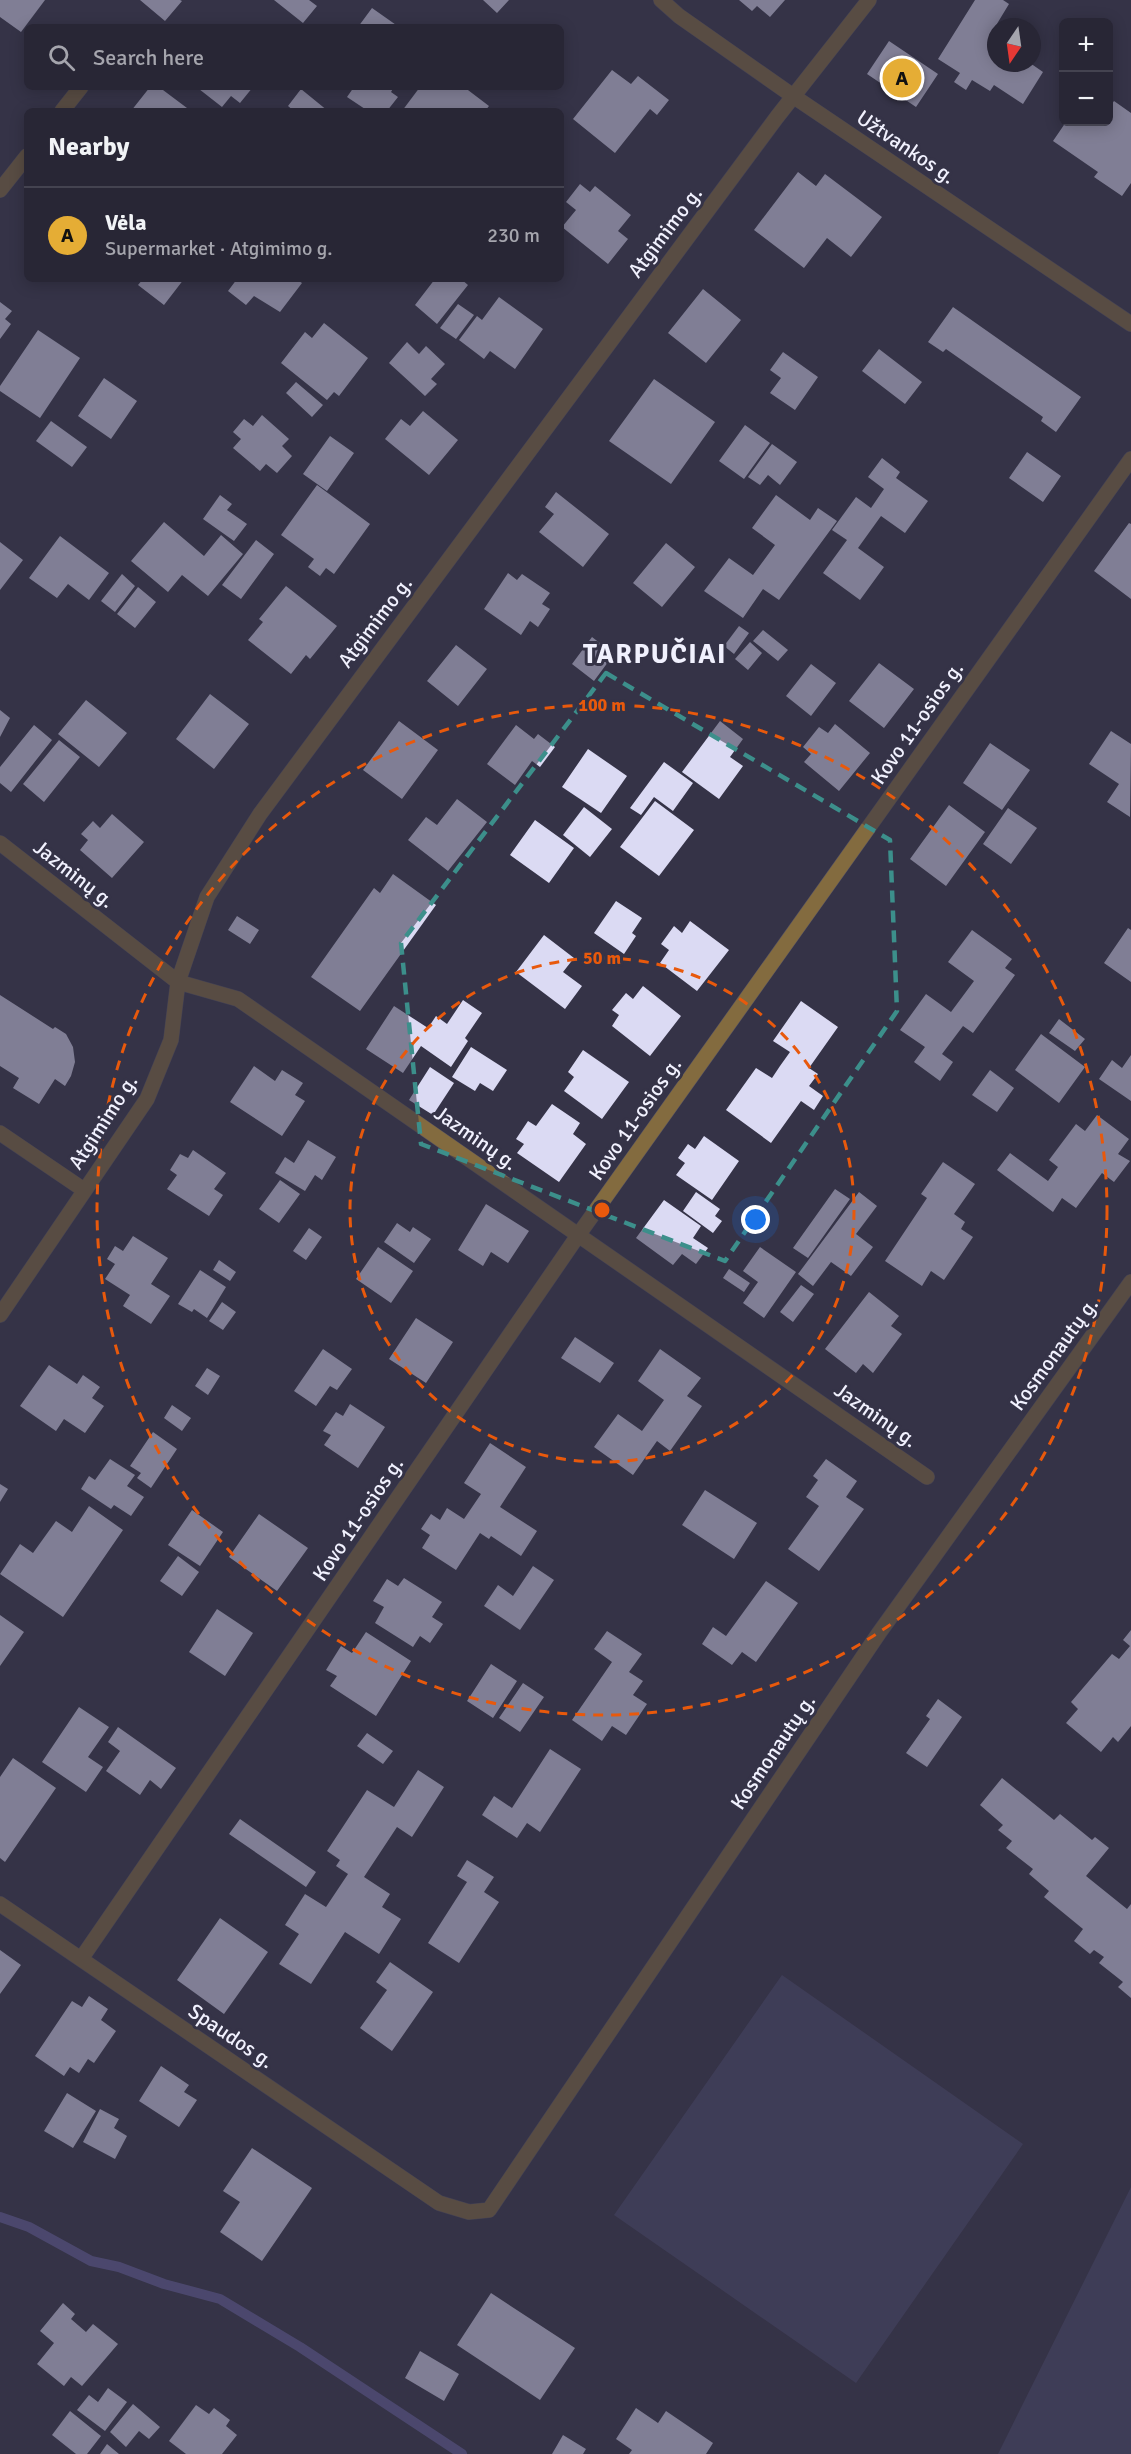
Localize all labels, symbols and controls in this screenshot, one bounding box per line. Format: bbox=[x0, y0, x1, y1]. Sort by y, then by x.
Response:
north arrow bbox=[987, 18, 1041, 72]
map controls bbox=[1059, 18, 1113, 126]
button: + bbox=[1059, 18, 1113, 72]
search box bbox=[24, 24, 564, 90]
icon: search bbox=[45, 41, 78, 74]
text: Search here bbox=[93, 44, 204, 71]
pin: A bbox=[882, 56, 922, 100]
button: − bbox=[1059, 72, 1113, 126]
street label: Užtvankos g. bbox=[852, 104, 960, 190]
text: Nearby bbox=[48, 131, 129, 163]
street label: Atgimimo g. bbox=[622, 181, 708, 283]
text: Vėla bbox=[105, 209, 146, 236]
text: A bbox=[61, 223, 74, 248]
text: 230 m bbox=[487, 223, 540, 248]
text: Supermarket · Atgimimo g. bbox=[105, 236, 333, 261]
street label: Atgimimo g. bbox=[332, 571, 418, 673]
district label: TARPUČIAI bbox=[583, 637, 727, 671]
street label: Kovo 11-osios g. bbox=[865, 657, 969, 789]
text: 100 m bbox=[578, 694, 626, 716]
street label: Jazminų g. bbox=[28, 834, 120, 914]
text: 50 m bbox=[583, 947, 621, 969]
street label: Kovo 11-osios g. bbox=[583, 1053, 687, 1185]
street label: Atgimimo g. bbox=[63, 1070, 143, 1174]
street label: Jazminų g. bbox=[429, 1100, 523, 1176]
centre of rings bbox=[592, 1200, 612, 1220]
your location bbox=[741, 1205, 770, 1234]
street label: Kosmonautų g. bbox=[1004, 1292, 1104, 1416]
street label: Jazminų g. bbox=[829, 1377, 923, 1453]
street label: Kovo 11-osios g. bbox=[307, 1452, 409, 1586]
street label: Kosmonautų g. bbox=[725, 1689, 821, 1815]
street label: Spaudos g. bbox=[183, 1998, 279, 2074]

